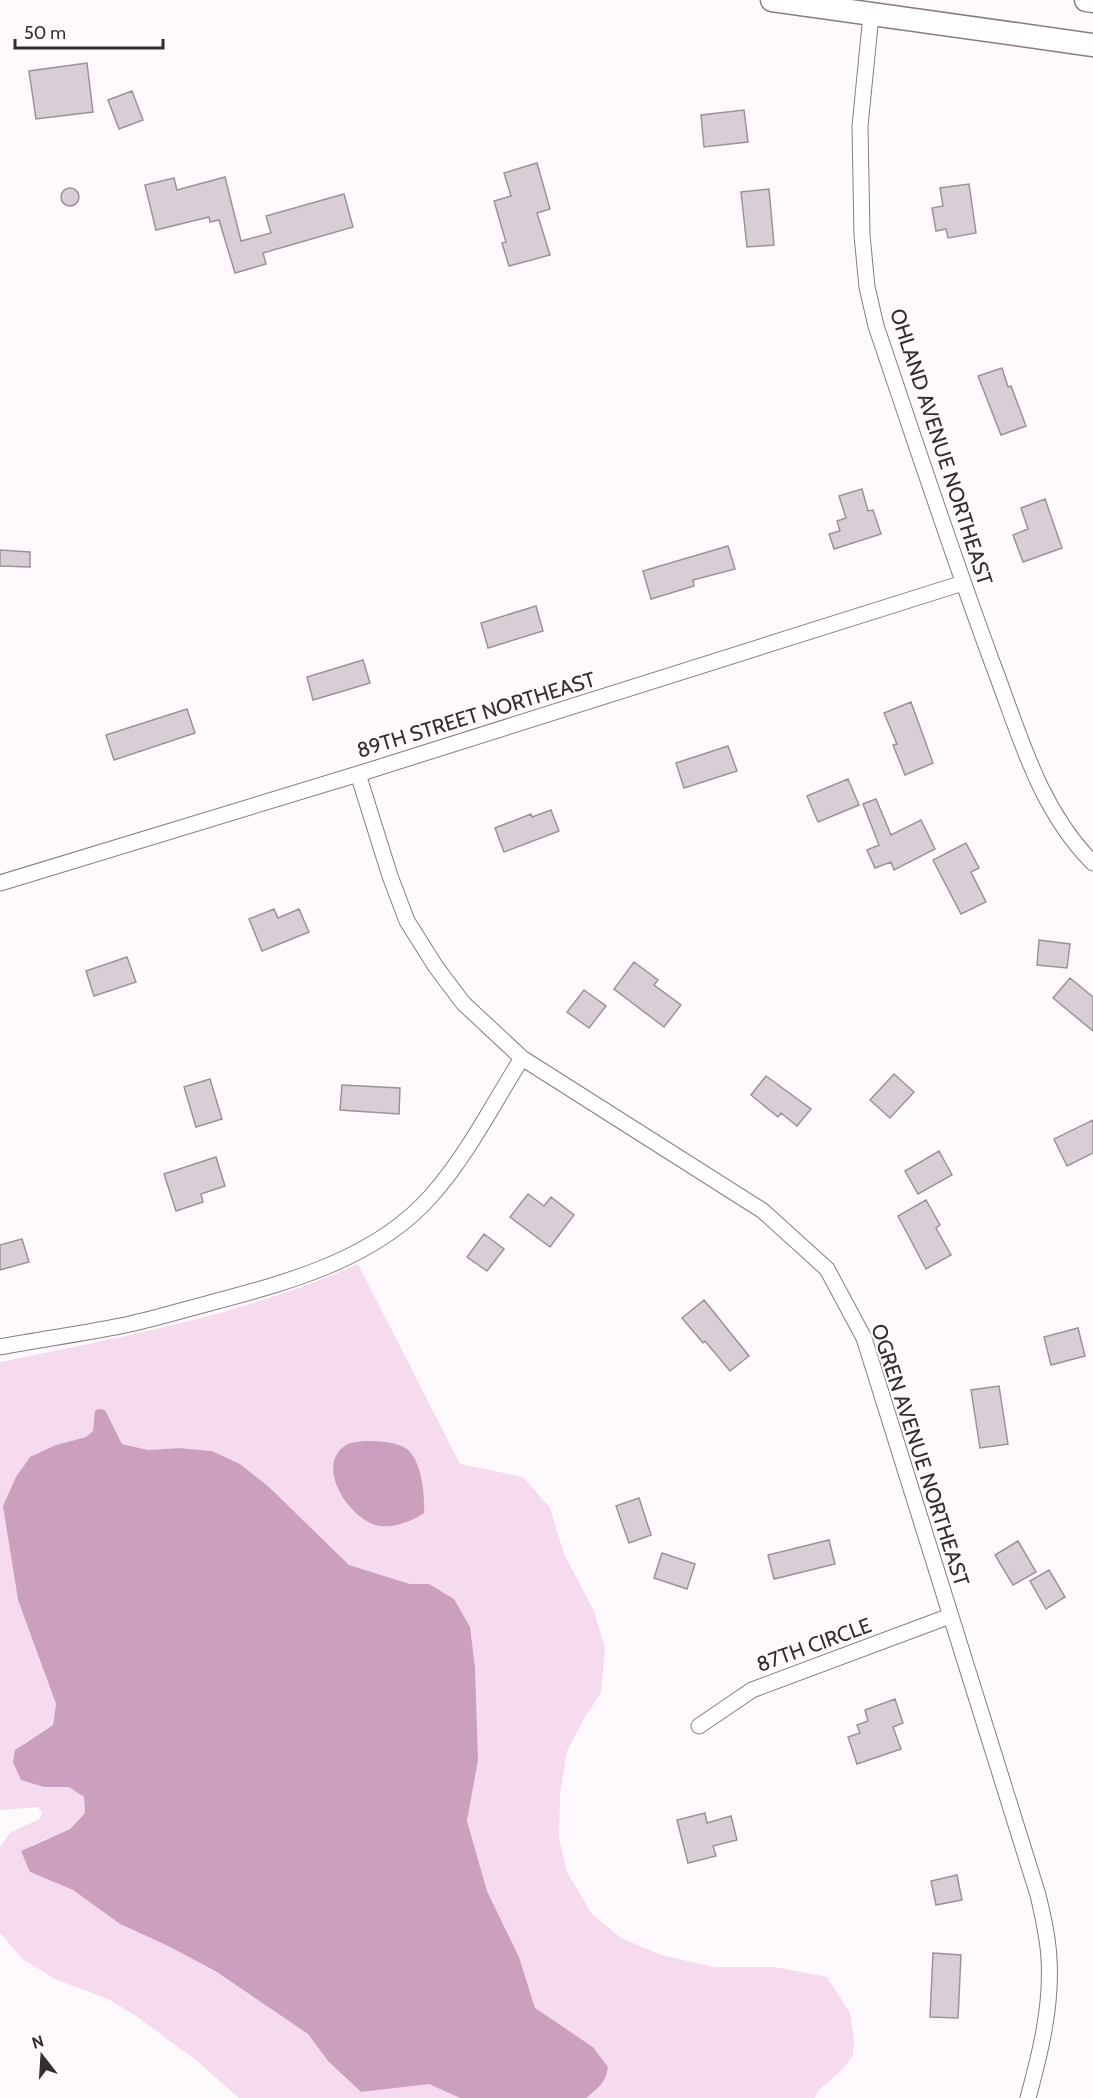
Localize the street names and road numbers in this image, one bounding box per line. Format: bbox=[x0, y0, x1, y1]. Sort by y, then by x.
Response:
street label: OHLAND AVENUE NORTHEAST bbox=[885, 305, 998, 588]
street label: 89TH STREET NORTHEAST bbox=[354, 666, 598, 763]
street label: OGREN AVENUE NORTHEAST bbox=[866, 1321, 975, 1589]
street label: 87TH CIRCLE bbox=[753, 1612, 875, 1677]

